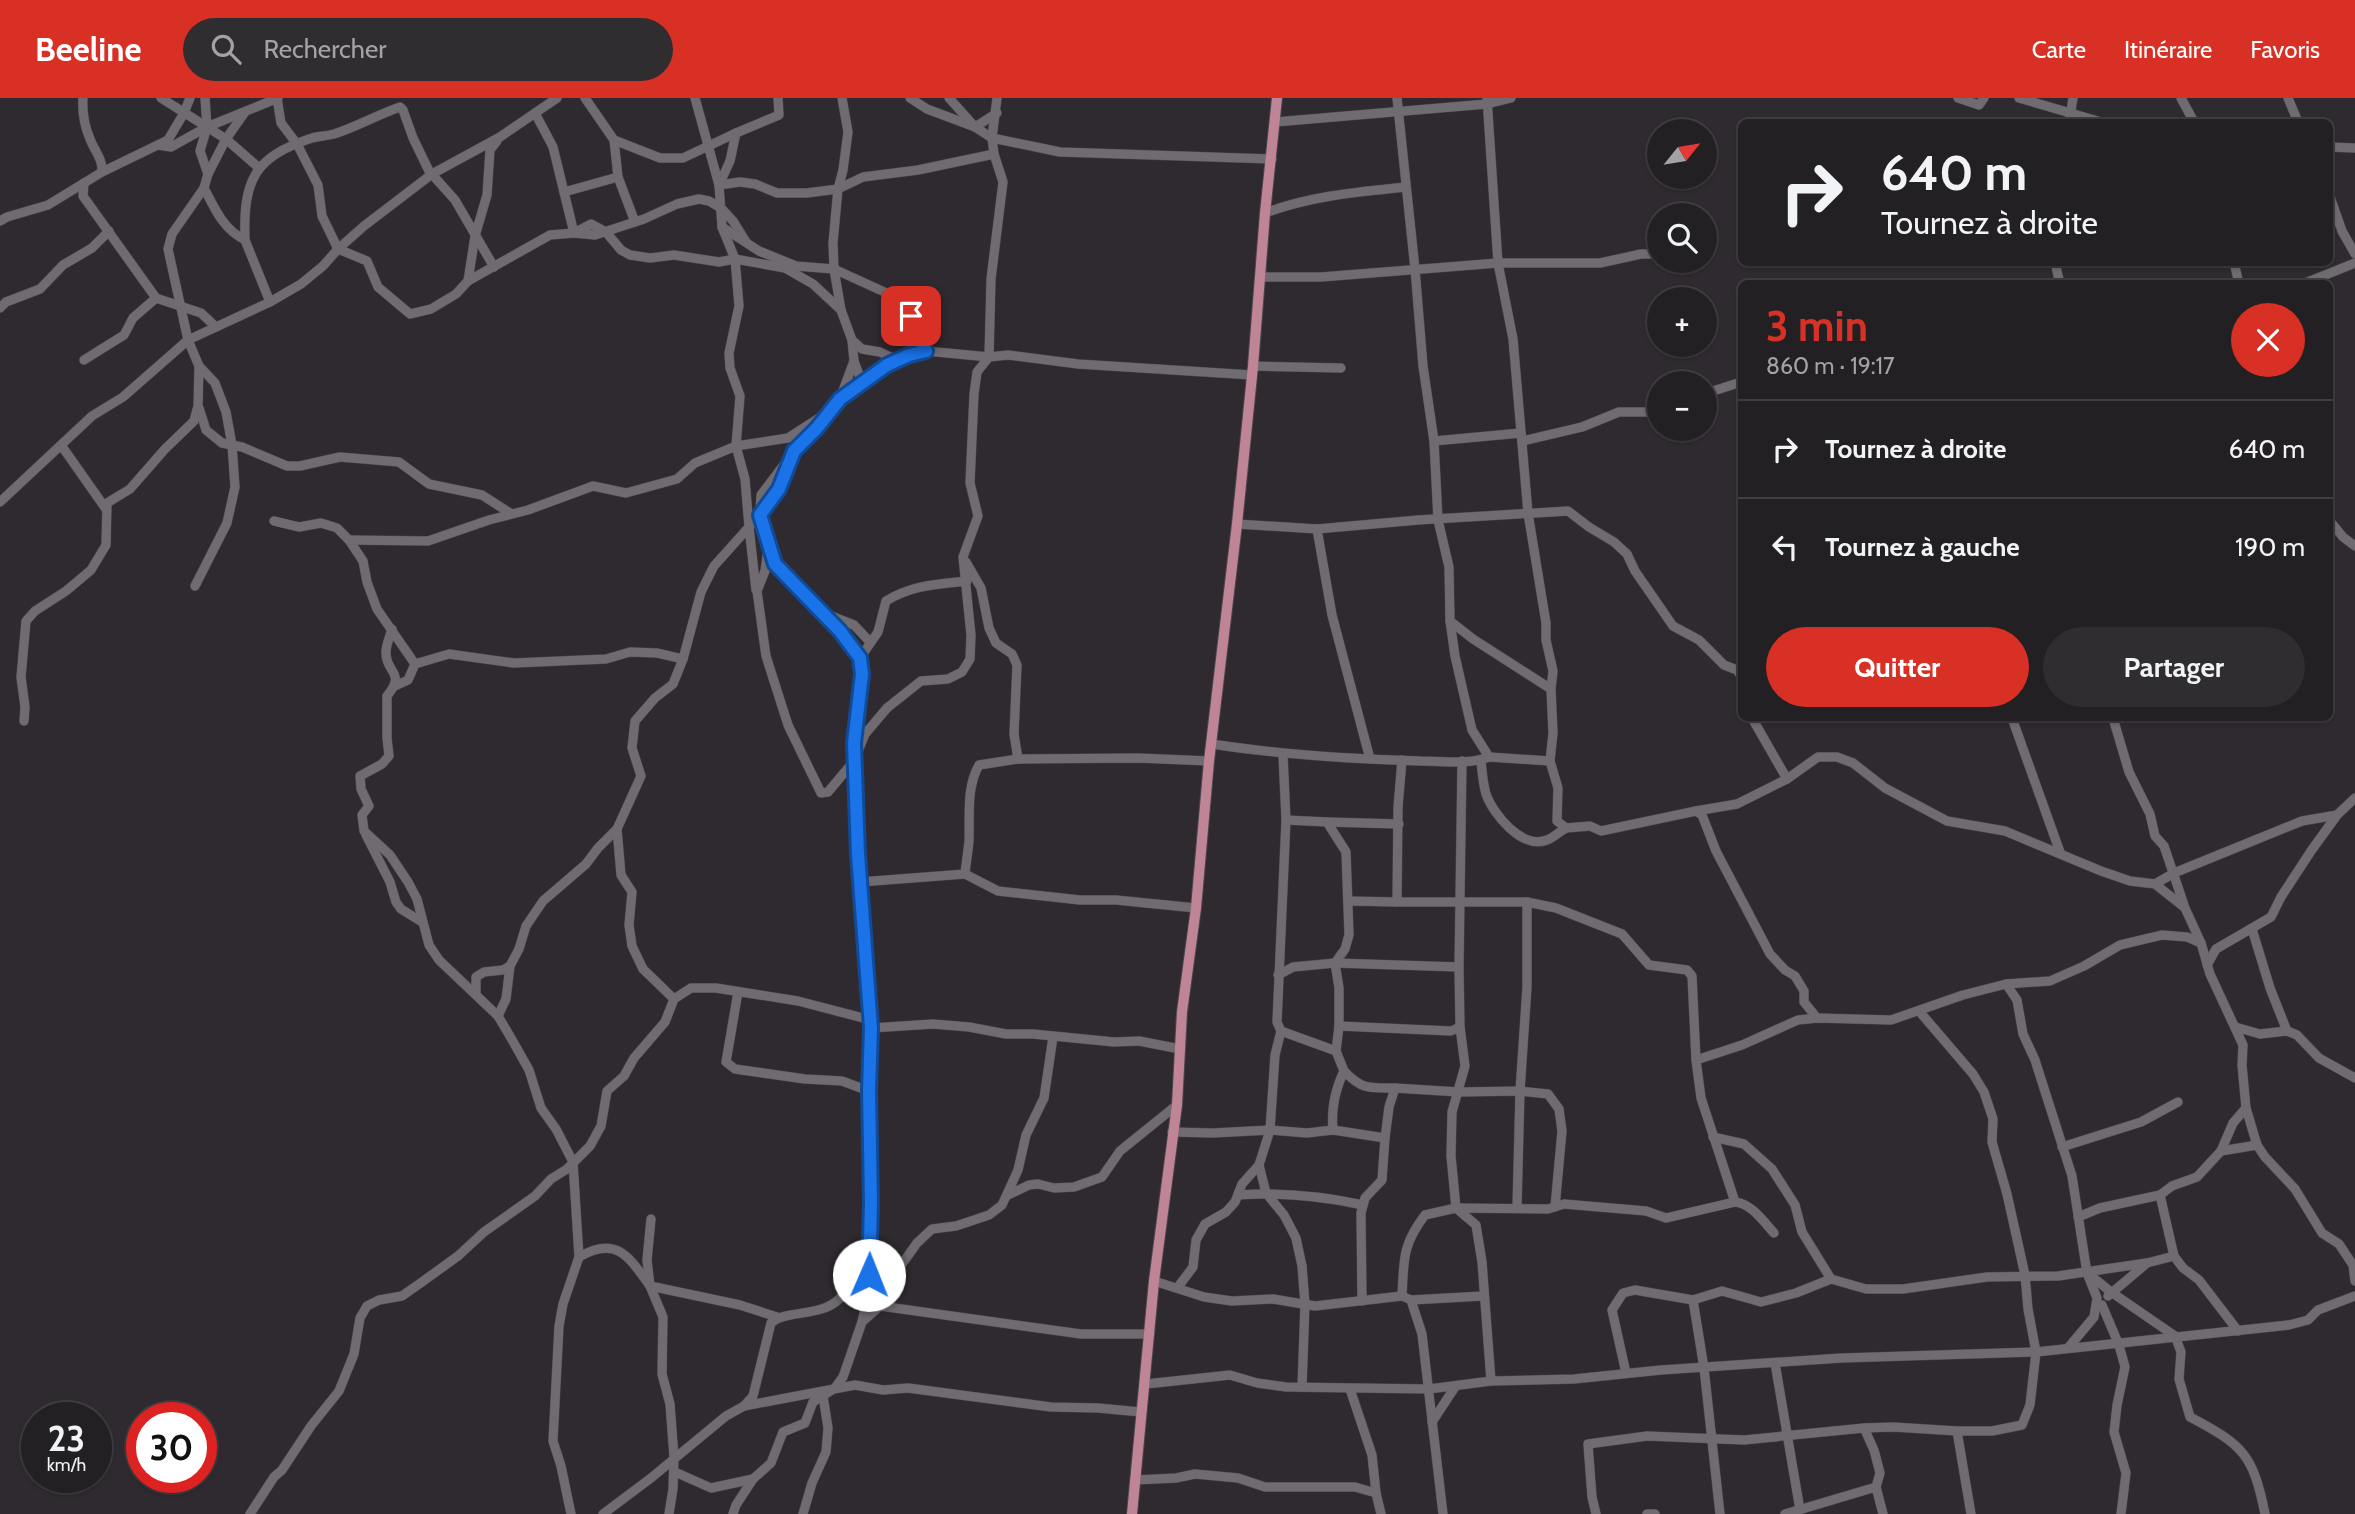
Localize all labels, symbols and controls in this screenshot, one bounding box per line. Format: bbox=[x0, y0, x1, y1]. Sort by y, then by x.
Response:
search box bbox=[183, 18, 673, 81]
text: Beeline bbox=[35, 29, 141, 69]
icon: search bbox=[207, 30, 245, 68]
text: Rechercher bbox=[263, 33, 386, 65]
text: Carte bbox=[2032, 35, 2086, 64]
text: Itinéraire bbox=[2124, 35, 2212, 64]
text: Favoris bbox=[2250, 35, 2320, 64]
north arrow bbox=[1647, 119, 1717, 189]
map controls bbox=[1647, 119, 1717, 441]
text: 640 m bbox=[1881, 143, 2027, 202]
icon: right bbox=[1766, 147, 1857, 238]
button: search bbox=[1647, 203, 1717, 273]
text: Tournez à droite bbox=[1881, 203, 2098, 242]
pin bbox=[881, 286, 941, 346]
button: + bbox=[1647, 287, 1717, 357]
icon: arrive bbox=[892, 297, 930, 335]
text: 3 min bbox=[1766, 300, 1868, 352]
button: close bbox=[2231, 303, 2305, 377]
text: 860 m · 19:17 bbox=[1766, 352, 1895, 380]
button: − bbox=[1647, 371, 1717, 441]
icon: right bbox=[1766, 430, 1804, 468]
text: Tournez à droite bbox=[1825, 433, 2007, 465]
text: 640 m bbox=[2228, 433, 2305, 465]
icon: left bbox=[1766, 528, 1804, 566]
text: Tournez à gauche bbox=[1825, 531, 2020, 563]
text: 190 m bbox=[2235, 531, 2305, 563]
button: Quitter bbox=[1766, 627, 2029, 707]
button: Partager bbox=[2043, 627, 2305, 707]
position arrow bbox=[832, 1238, 906, 1312]
speed limit sign: 30 bbox=[126, 1402, 217, 1493]
text: 23 bbox=[48, 1417, 85, 1460]
text: km/h bbox=[47, 1454, 86, 1476]

